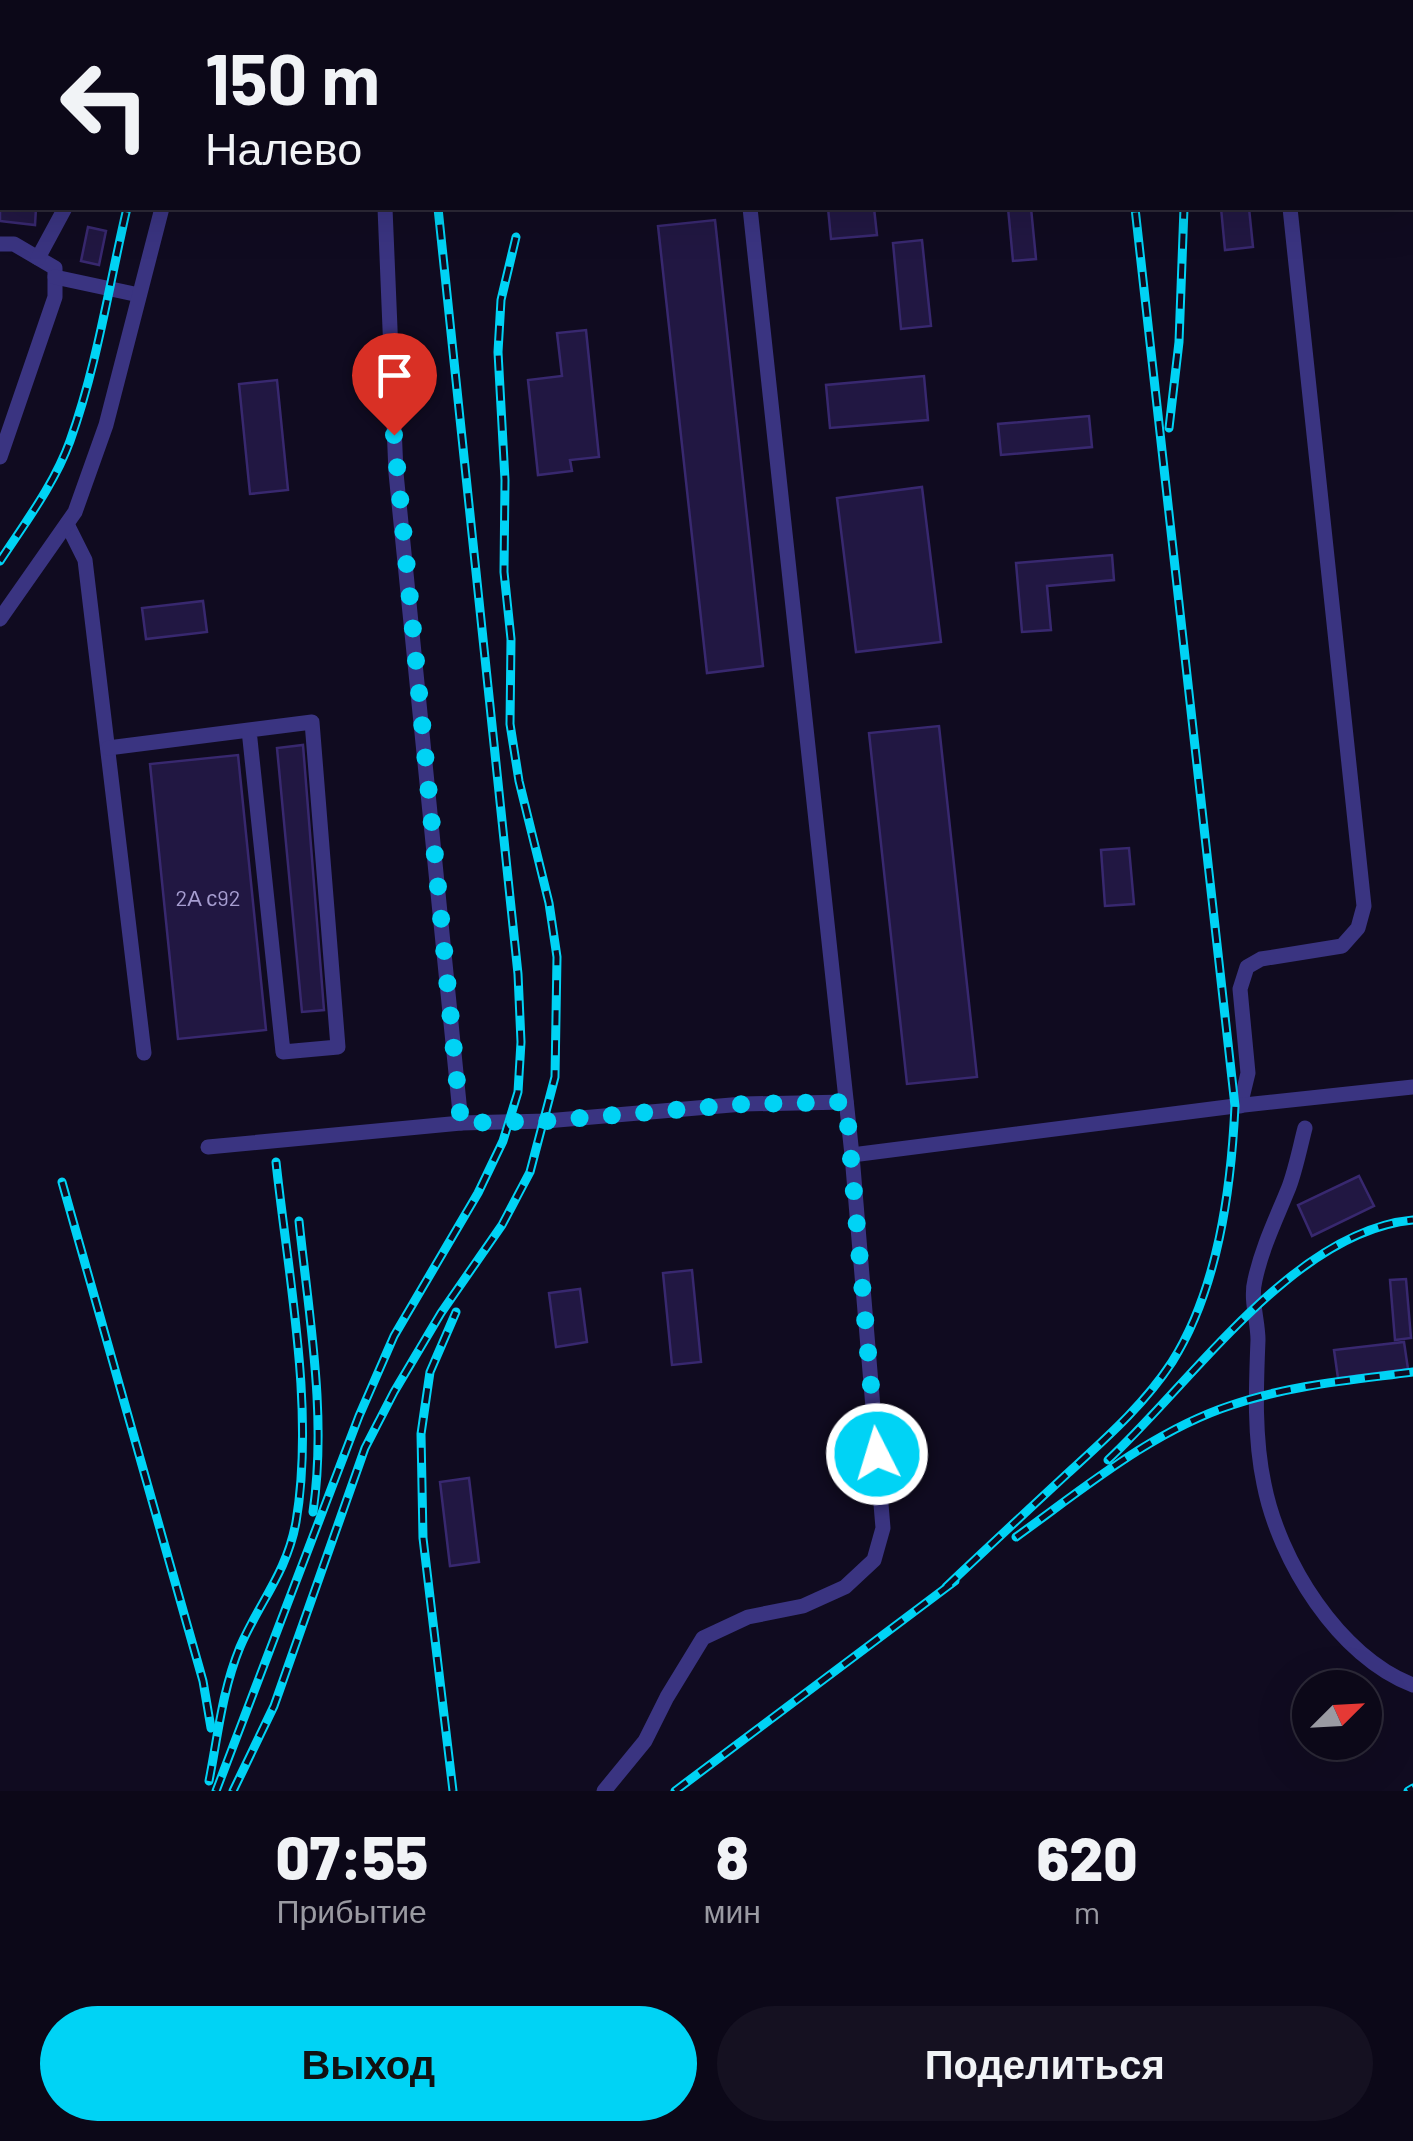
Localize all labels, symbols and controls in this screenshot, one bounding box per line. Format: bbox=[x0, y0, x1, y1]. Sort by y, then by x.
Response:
text: 150 m bbox=[205, 35, 380, 119]
icon: left bbox=[40, 40, 170, 170]
text: Налево bbox=[205, 120, 362, 174]
pin bbox=[352, 333, 437, 436]
icon: arrive bbox=[367, 348, 422, 403]
house number: 2А с92 bbox=[175, 884, 241, 910]
position arrow bbox=[825, 1402, 929, 1506]
north arrow bbox=[1292, 1670, 1382, 1760]
map controls bbox=[1292, 1670, 1382, 1760]
text: 07:55 bbox=[275, 1820, 428, 1892]
text: 8 bbox=[716, 1820, 749, 1892]
text: 620 bbox=[1036, 1821, 1138, 1893]
text: Прибытие bbox=[277, 1891, 427, 1929]
text: мин bbox=[703, 1891, 761, 1929]
text: m bbox=[1074, 1892, 1100, 1930]
button: Выход bbox=[40, 2006, 697, 2121]
button: Поделиться bbox=[717, 2006, 1373, 2121]

